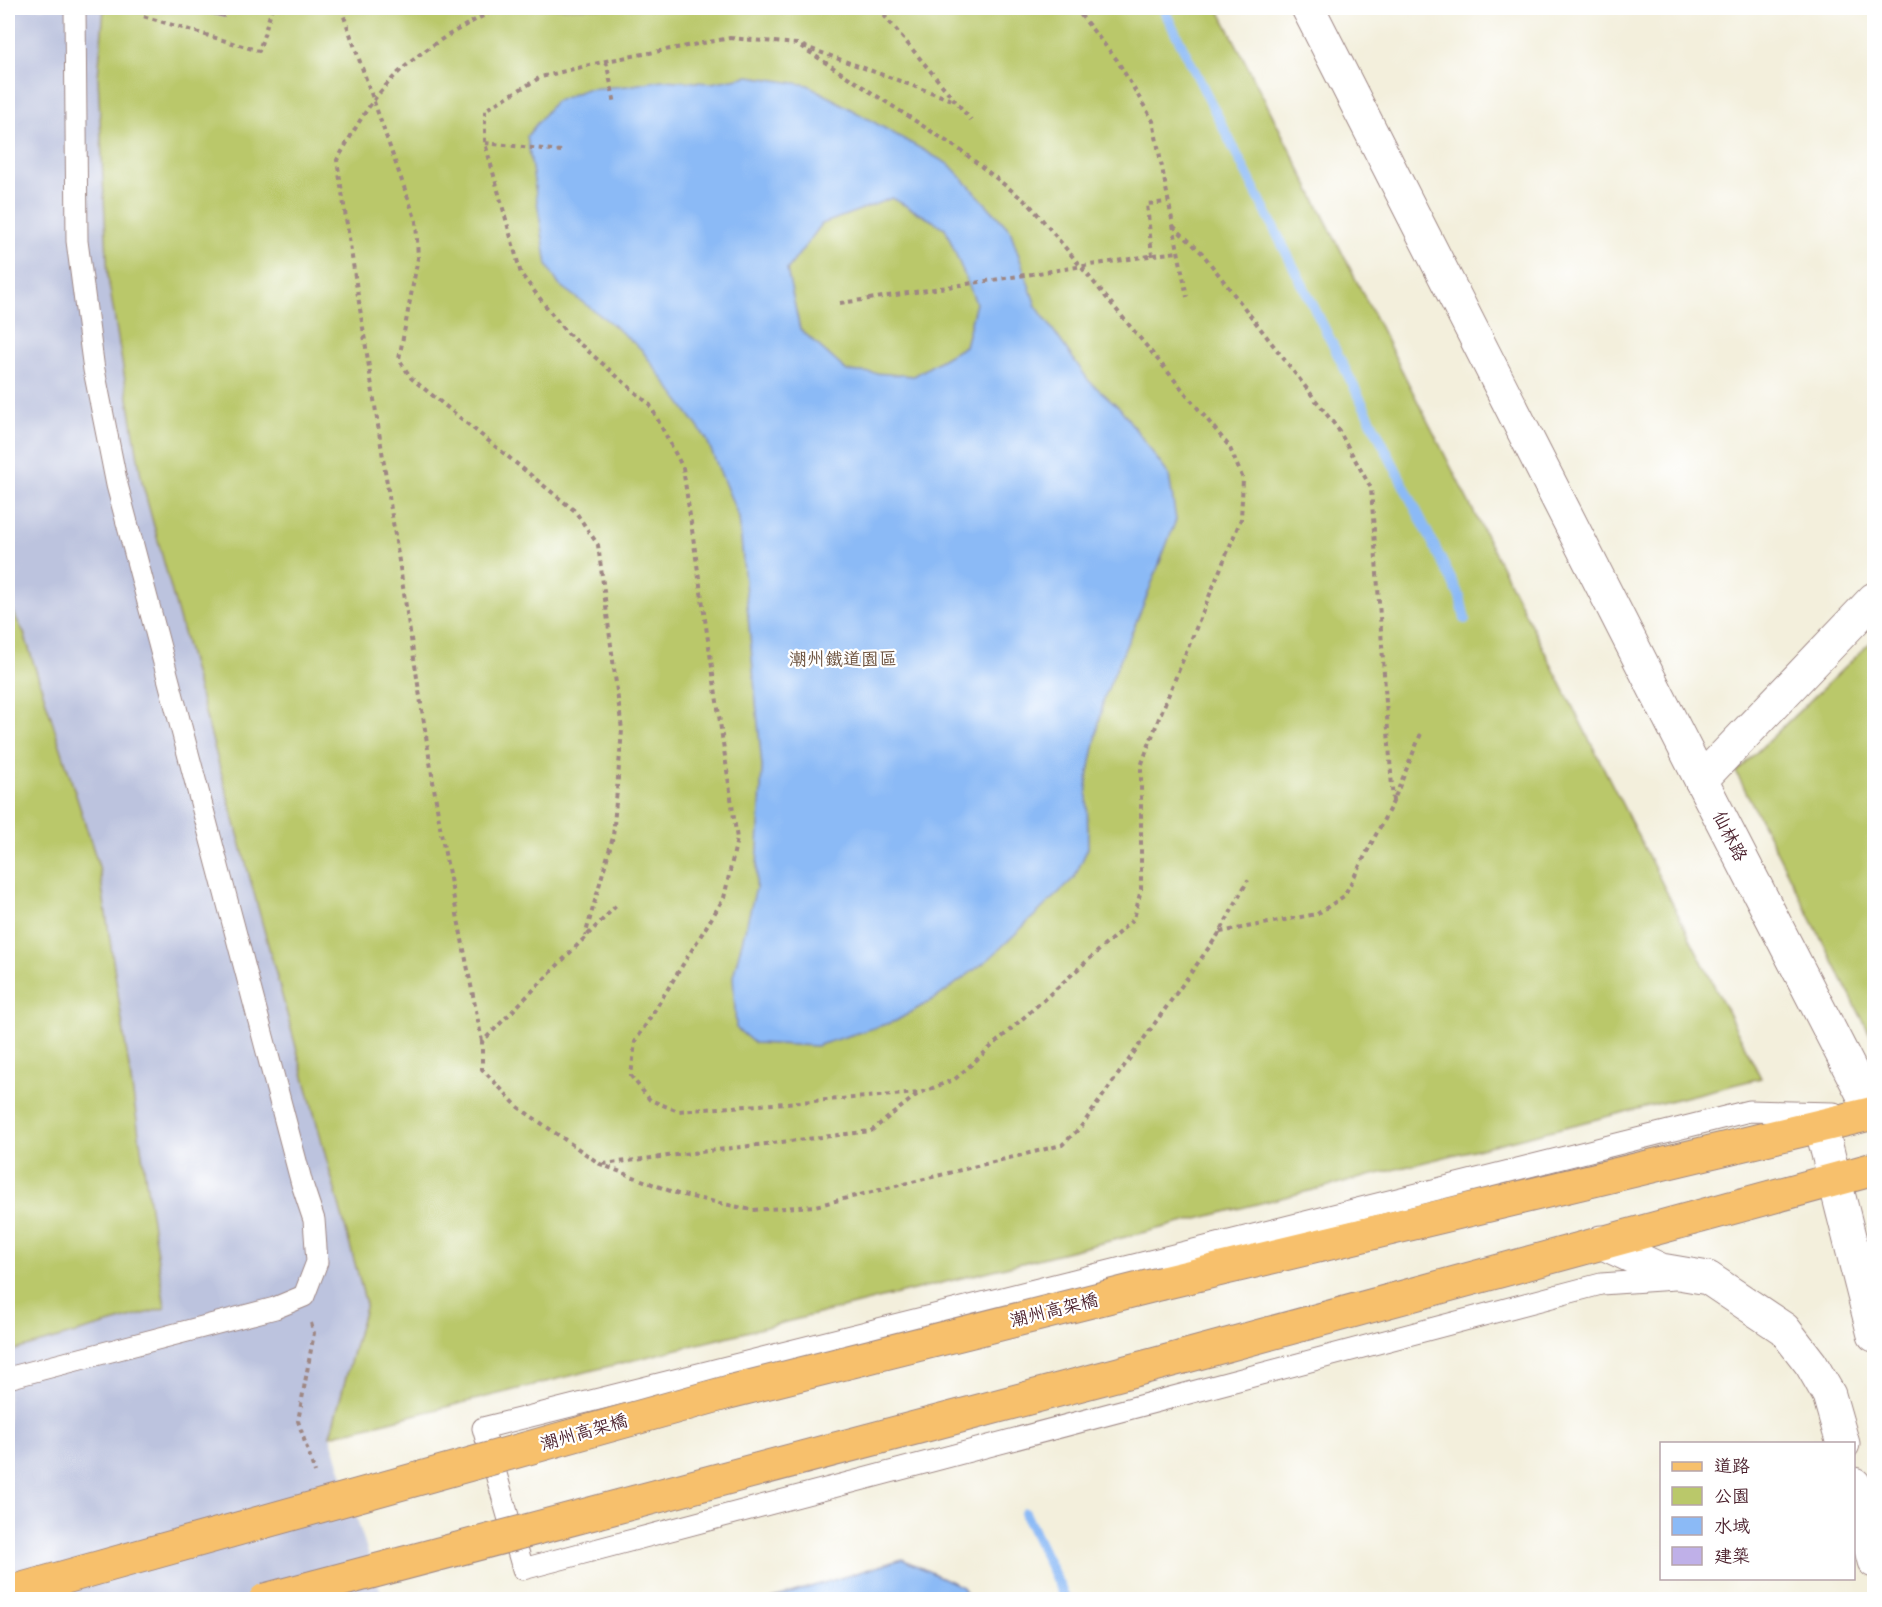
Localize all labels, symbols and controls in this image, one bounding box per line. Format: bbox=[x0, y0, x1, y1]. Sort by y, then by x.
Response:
park label: 潮州鐵道園區 bbox=[789, 649, 897, 674]
street label: 仙林路 bbox=[1704, 807, 1751, 867]
street label: 潮州高架橋 bbox=[1008, 1289, 1101, 1335]
street label: 潮州高架橋 bbox=[538, 1410, 631, 1459]
legend bbox=[1660, 1442, 1855, 1580]
text: 道路 bbox=[1714, 1456, 1750, 1481]
text: 公園 bbox=[1714, 1486, 1750, 1511]
text: 水域 bbox=[1714, 1516, 1750, 1541]
text: 建築 bbox=[1714, 1546, 1750, 1571]

